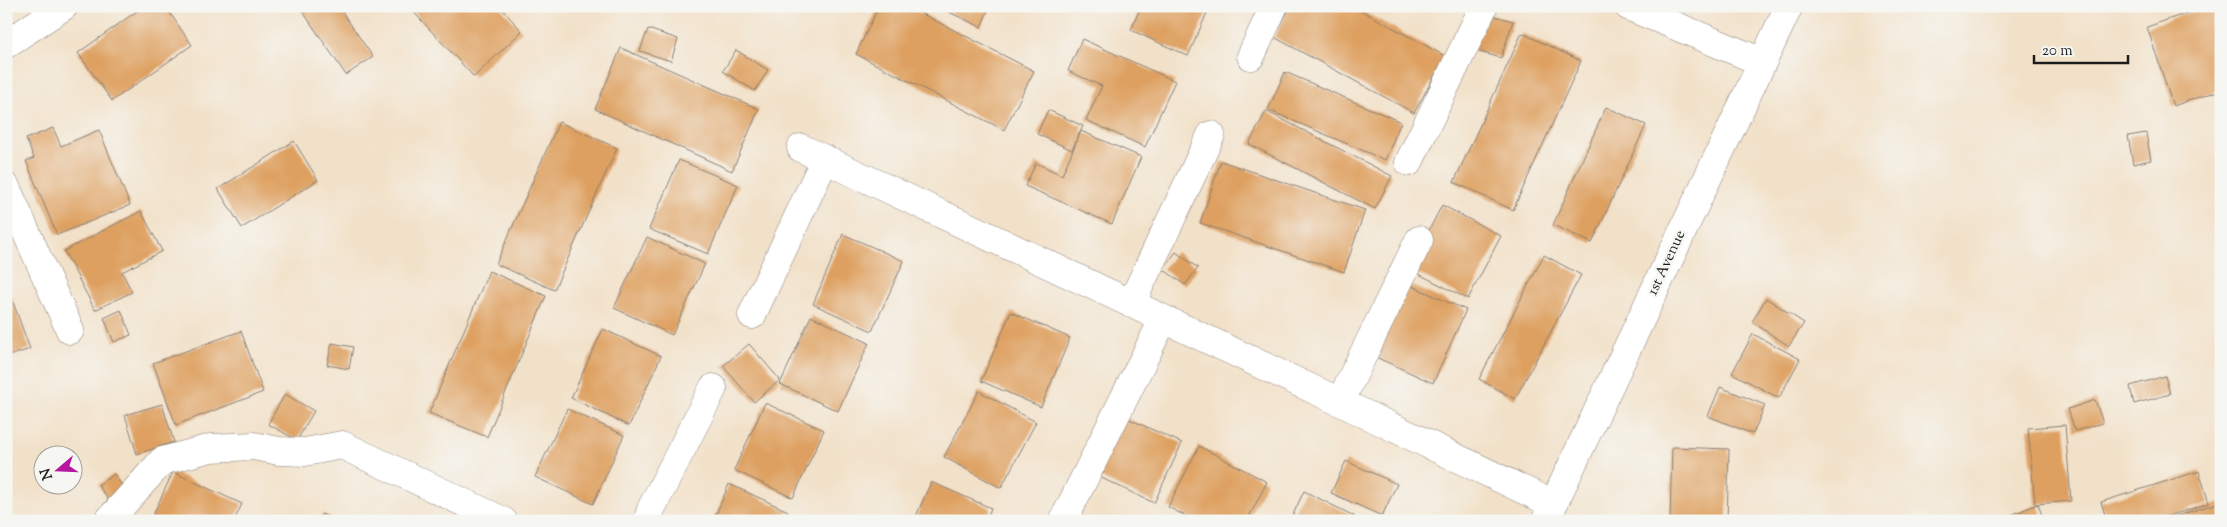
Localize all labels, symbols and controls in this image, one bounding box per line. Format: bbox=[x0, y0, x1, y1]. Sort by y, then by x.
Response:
scale bar bbox=[2034, 32, 2128, 64]
text: 20 m bbox=[2042, 41, 2073, 62]
street label: 1st Avenue bbox=[1643, 227, 1691, 299]
north arrow bbox=[32, 444, 82, 494]
text: N bbox=[36, 465, 59, 482]

